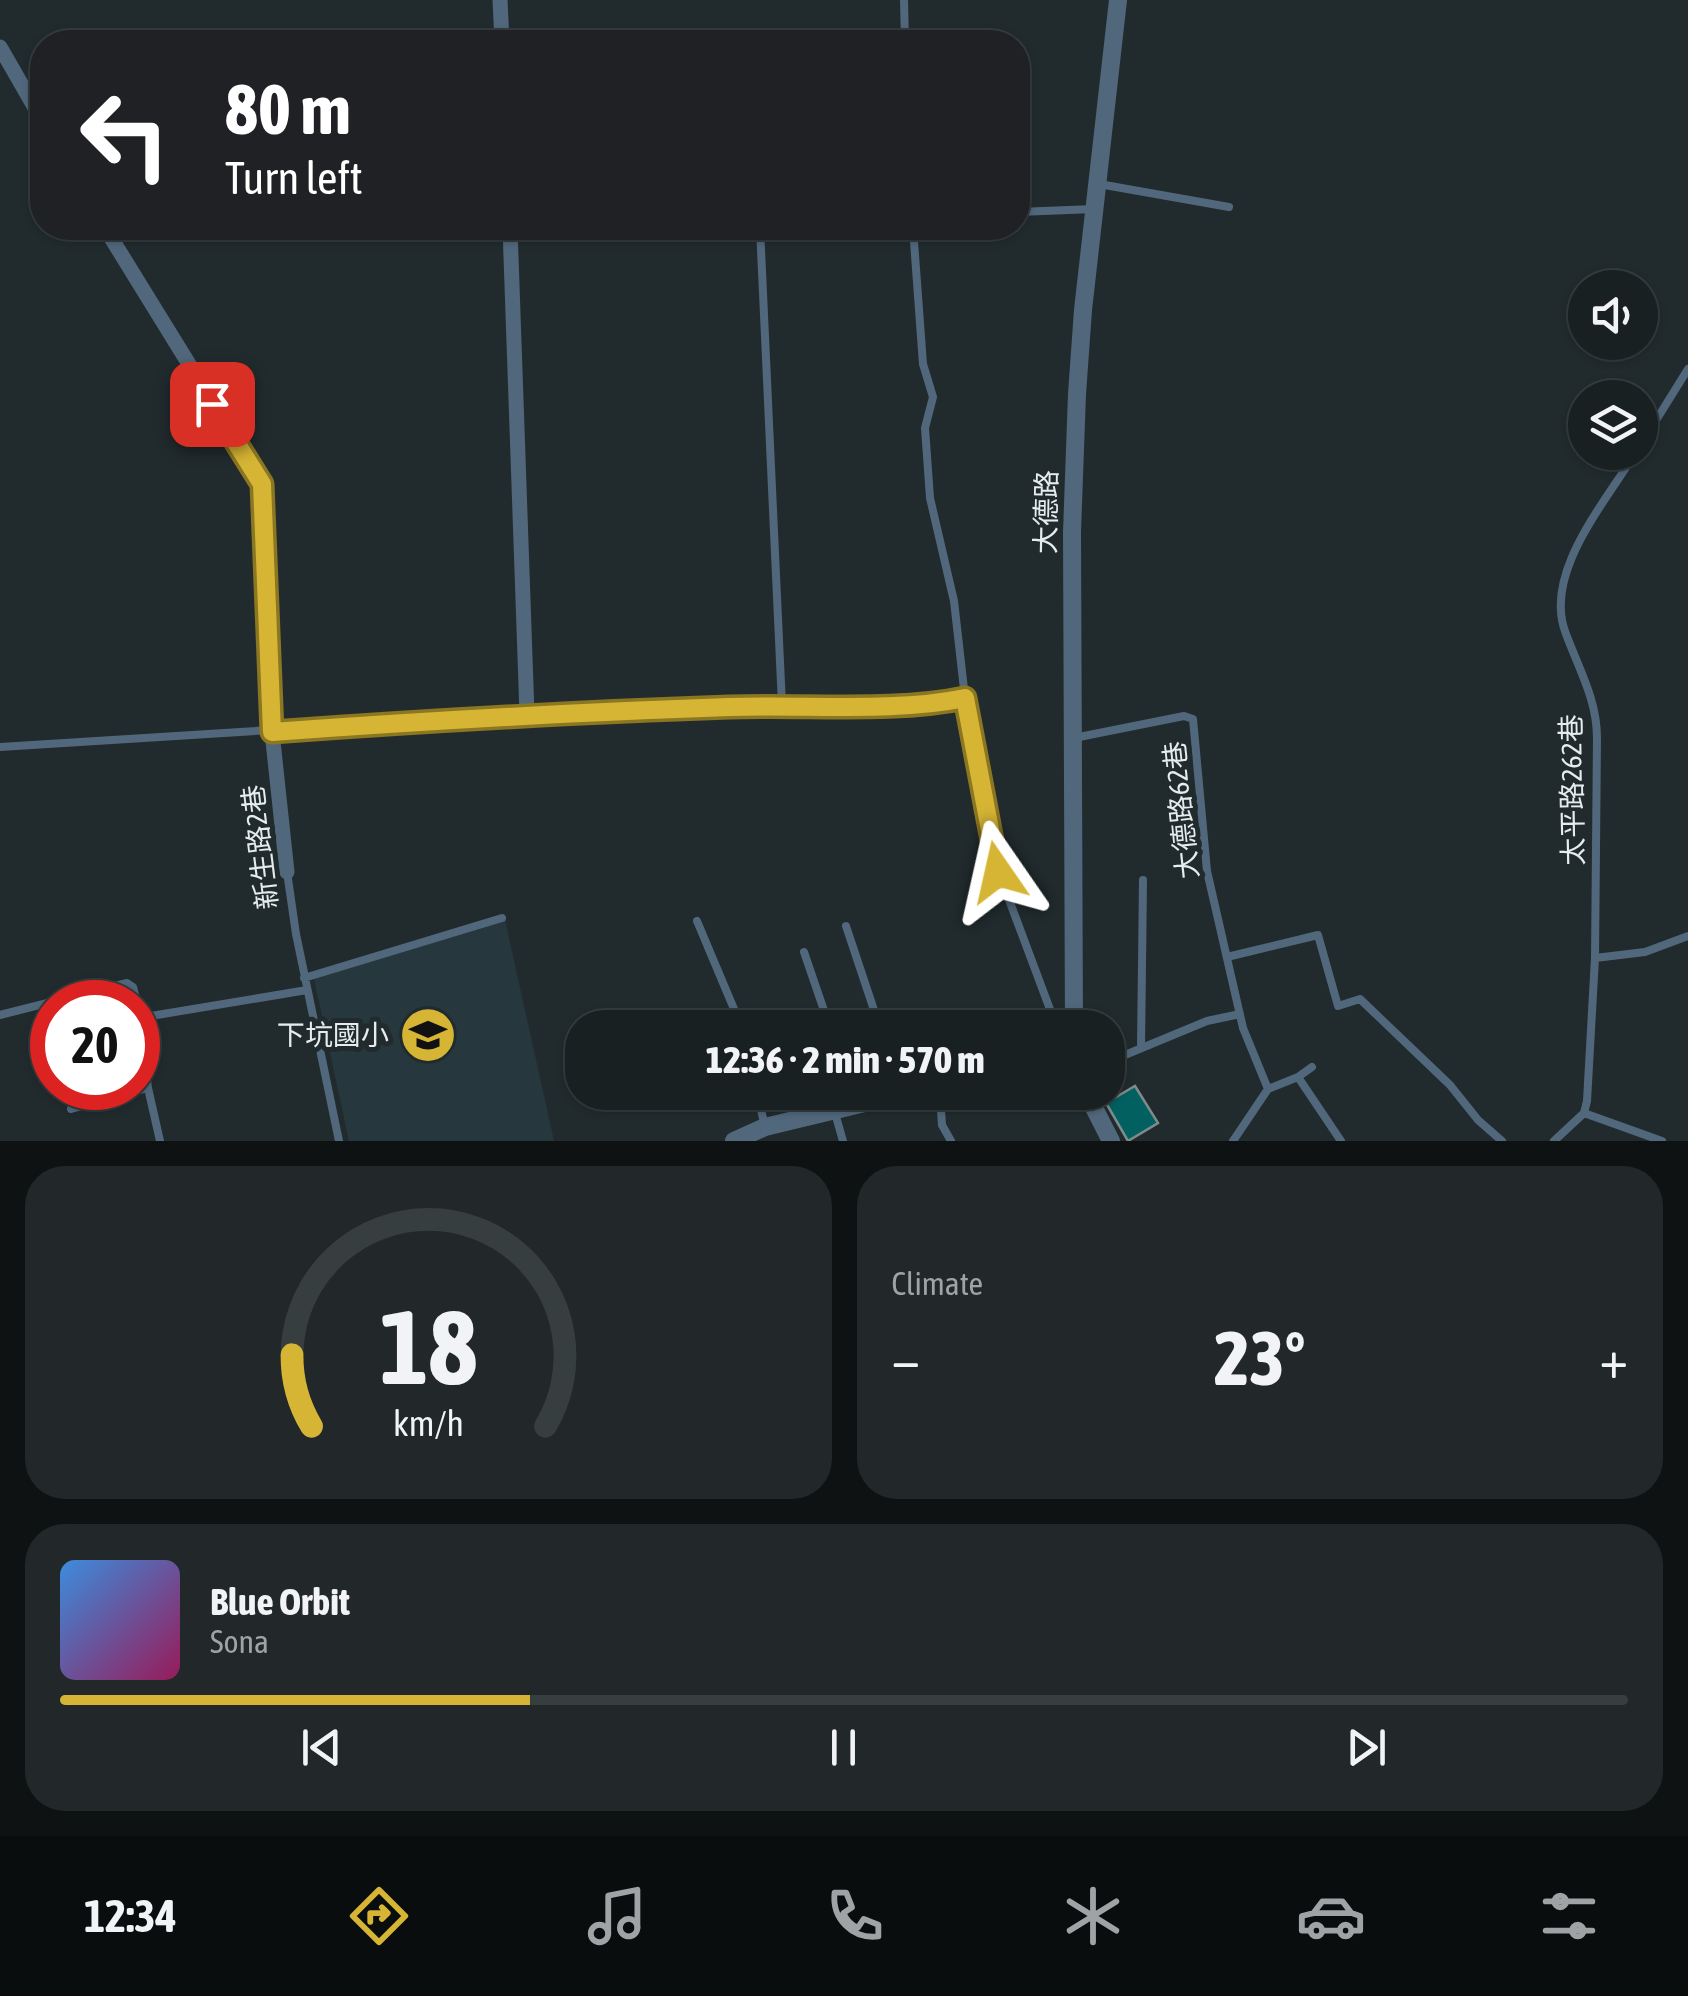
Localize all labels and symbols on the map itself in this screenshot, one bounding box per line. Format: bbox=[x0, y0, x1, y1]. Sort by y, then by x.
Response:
pin bbox=[170, 362, 255, 447]
street label: 大德路 bbox=[1029, 470, 1063, 554]
street label: 太平路262巷 bbox=[1555, 714, 1589, 866]
street label: 大德路62巷 bbox=[1158, 740, 1204, 880]
street label: 新生路2巷 bbox=[236, 783, 284, 911]
position arrow bbox=[946, 820, 1050, 924]
speed limit sign: 20 bbox=[30, 980, 160, 1110]
school or university icon: 下坑國小 bbox=[398, 1005, 458, 1065]
place label: 下坑國小 bbox=[277, 1019, 389, 1051]

